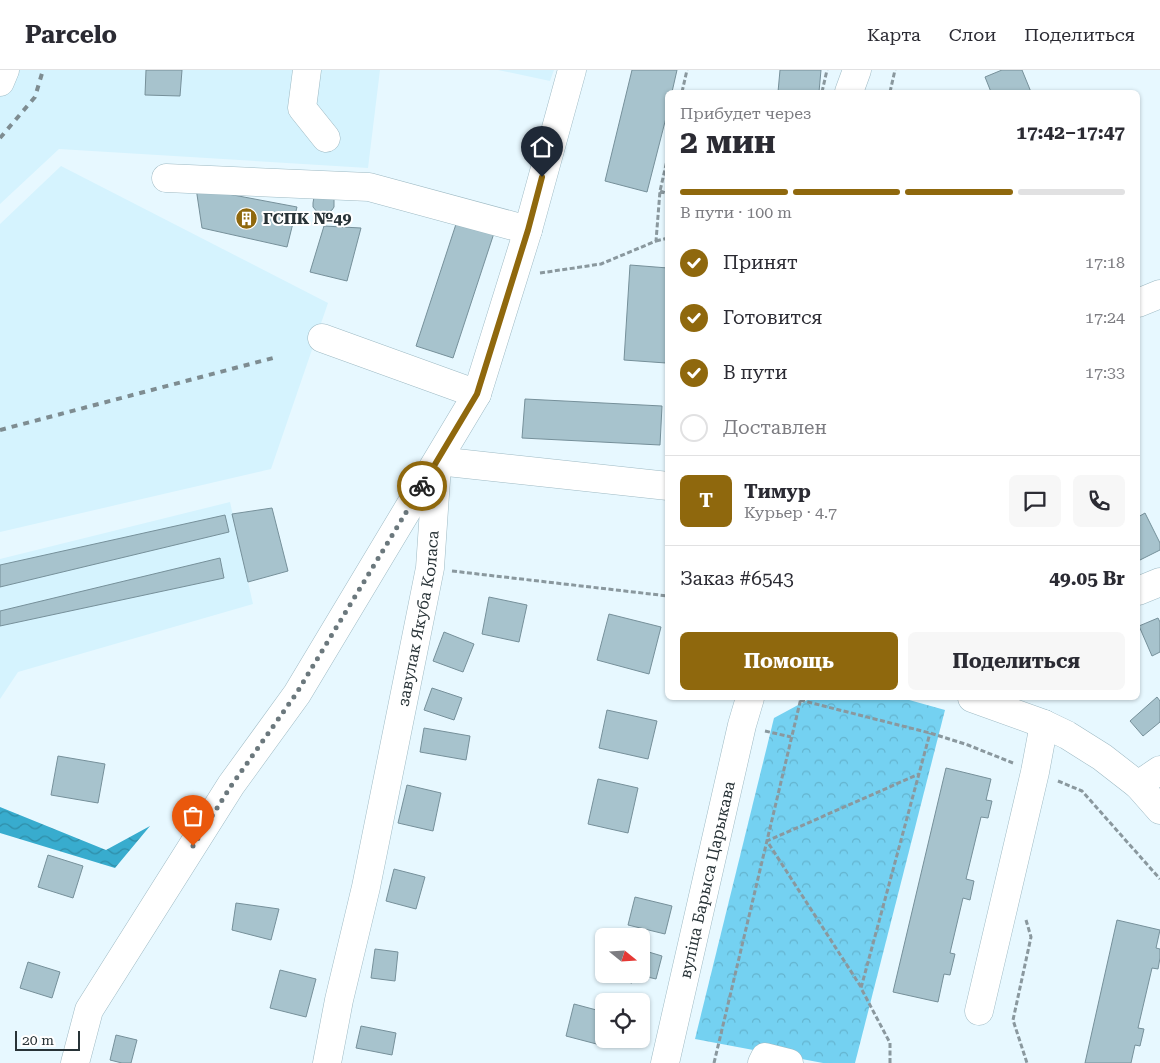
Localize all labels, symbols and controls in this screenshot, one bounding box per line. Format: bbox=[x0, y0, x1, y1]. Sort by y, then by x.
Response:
text: Parcelo bbox=[25, 21, 117, 49]
text: Карта bbox=[867, 24, 921, 45]
text: Слои bbox=[949, 24, 996, 45]
text: Поделиться bbox=[1024, 24, 1135, 45]
text: Прибудет через bbox=[680, 104, 811, 123]
text: 17:42–17:47 bbox=[1016, 121, 1125, 144]
text: 2 мин bbox=[680, 123, 776, 161]
pin bbox=[521, 126, 563, 177]
icon: home bbox=[528, 133, 556, 161]
text: В пути · 100 m bbox=[680, 203, 792, 222]
building icon: ГСПК №49 bbox=[235, 206, 259, 230]
place label: ГСПК №49 bbox=[263, 209, 351, 228]
icon: check bbox=[680, 249, 708, 277]
text: Принят bbox=[723, 251, 798, 274]
text: 17:18 bbox=[1085, 253, 1125, 272]
icon: check bbox=[680, 304, 708, 332]
text: Готовится bbox=[723, 306, 822, 329]
text: 17:24 bbox=[1085, 308, 1125, 327]
icon: check bbox=[680, 359, 708, 387]
text: В пути bbox=[723, 361, 787, 384]
text: 17:33 bbox=[1085, 363, 1125, 382]
text: Доставлен bbox=[723, 416, 827, 439]
courier bbox=[397, 461, 447, 511]
icon: bike bbox=[408, 472, 436, 500]
button: chat bbox=[1009, 475, 1061, 527]
button: phone bbox=[1073, 475, 1125, 527]
text: Тимур bbox=[744, 480, 811, 503]
text: Т bbox=[699, 489, 713, 512]
text: Курьер · 4.7 bbox=[744, 503, 837, 522]
street label: завулак Якуба Коласа bbox=[393, 530, 443, 708]
text: Заказ #6543 bbox=[680, 567, 794, 590]
text: 49.05 Br bbox=[1049, 567, 1125, 590]
button: Помощь bbox=[680, 632, 898, 690]
button: Поделиться bbox=[908, 632, 1125, 690]
street label: вуліца Барыса Царыкава bbox=[676, 779, 739, 980]
pin bbox=[172, 795, 214, 846]
icon: bag bbox=[179, 802, 207, 830]
north arrow bbox=[595, 928, 650, 982]
map controls bbox=[595, 928, 650, 1048]
button: locate bbox=[595, 993, 650, 1048]
scale bar bbox=[15, 1028, 80, 1051]
text: 20 m bbox=[22, 1032, 54, 1048]

